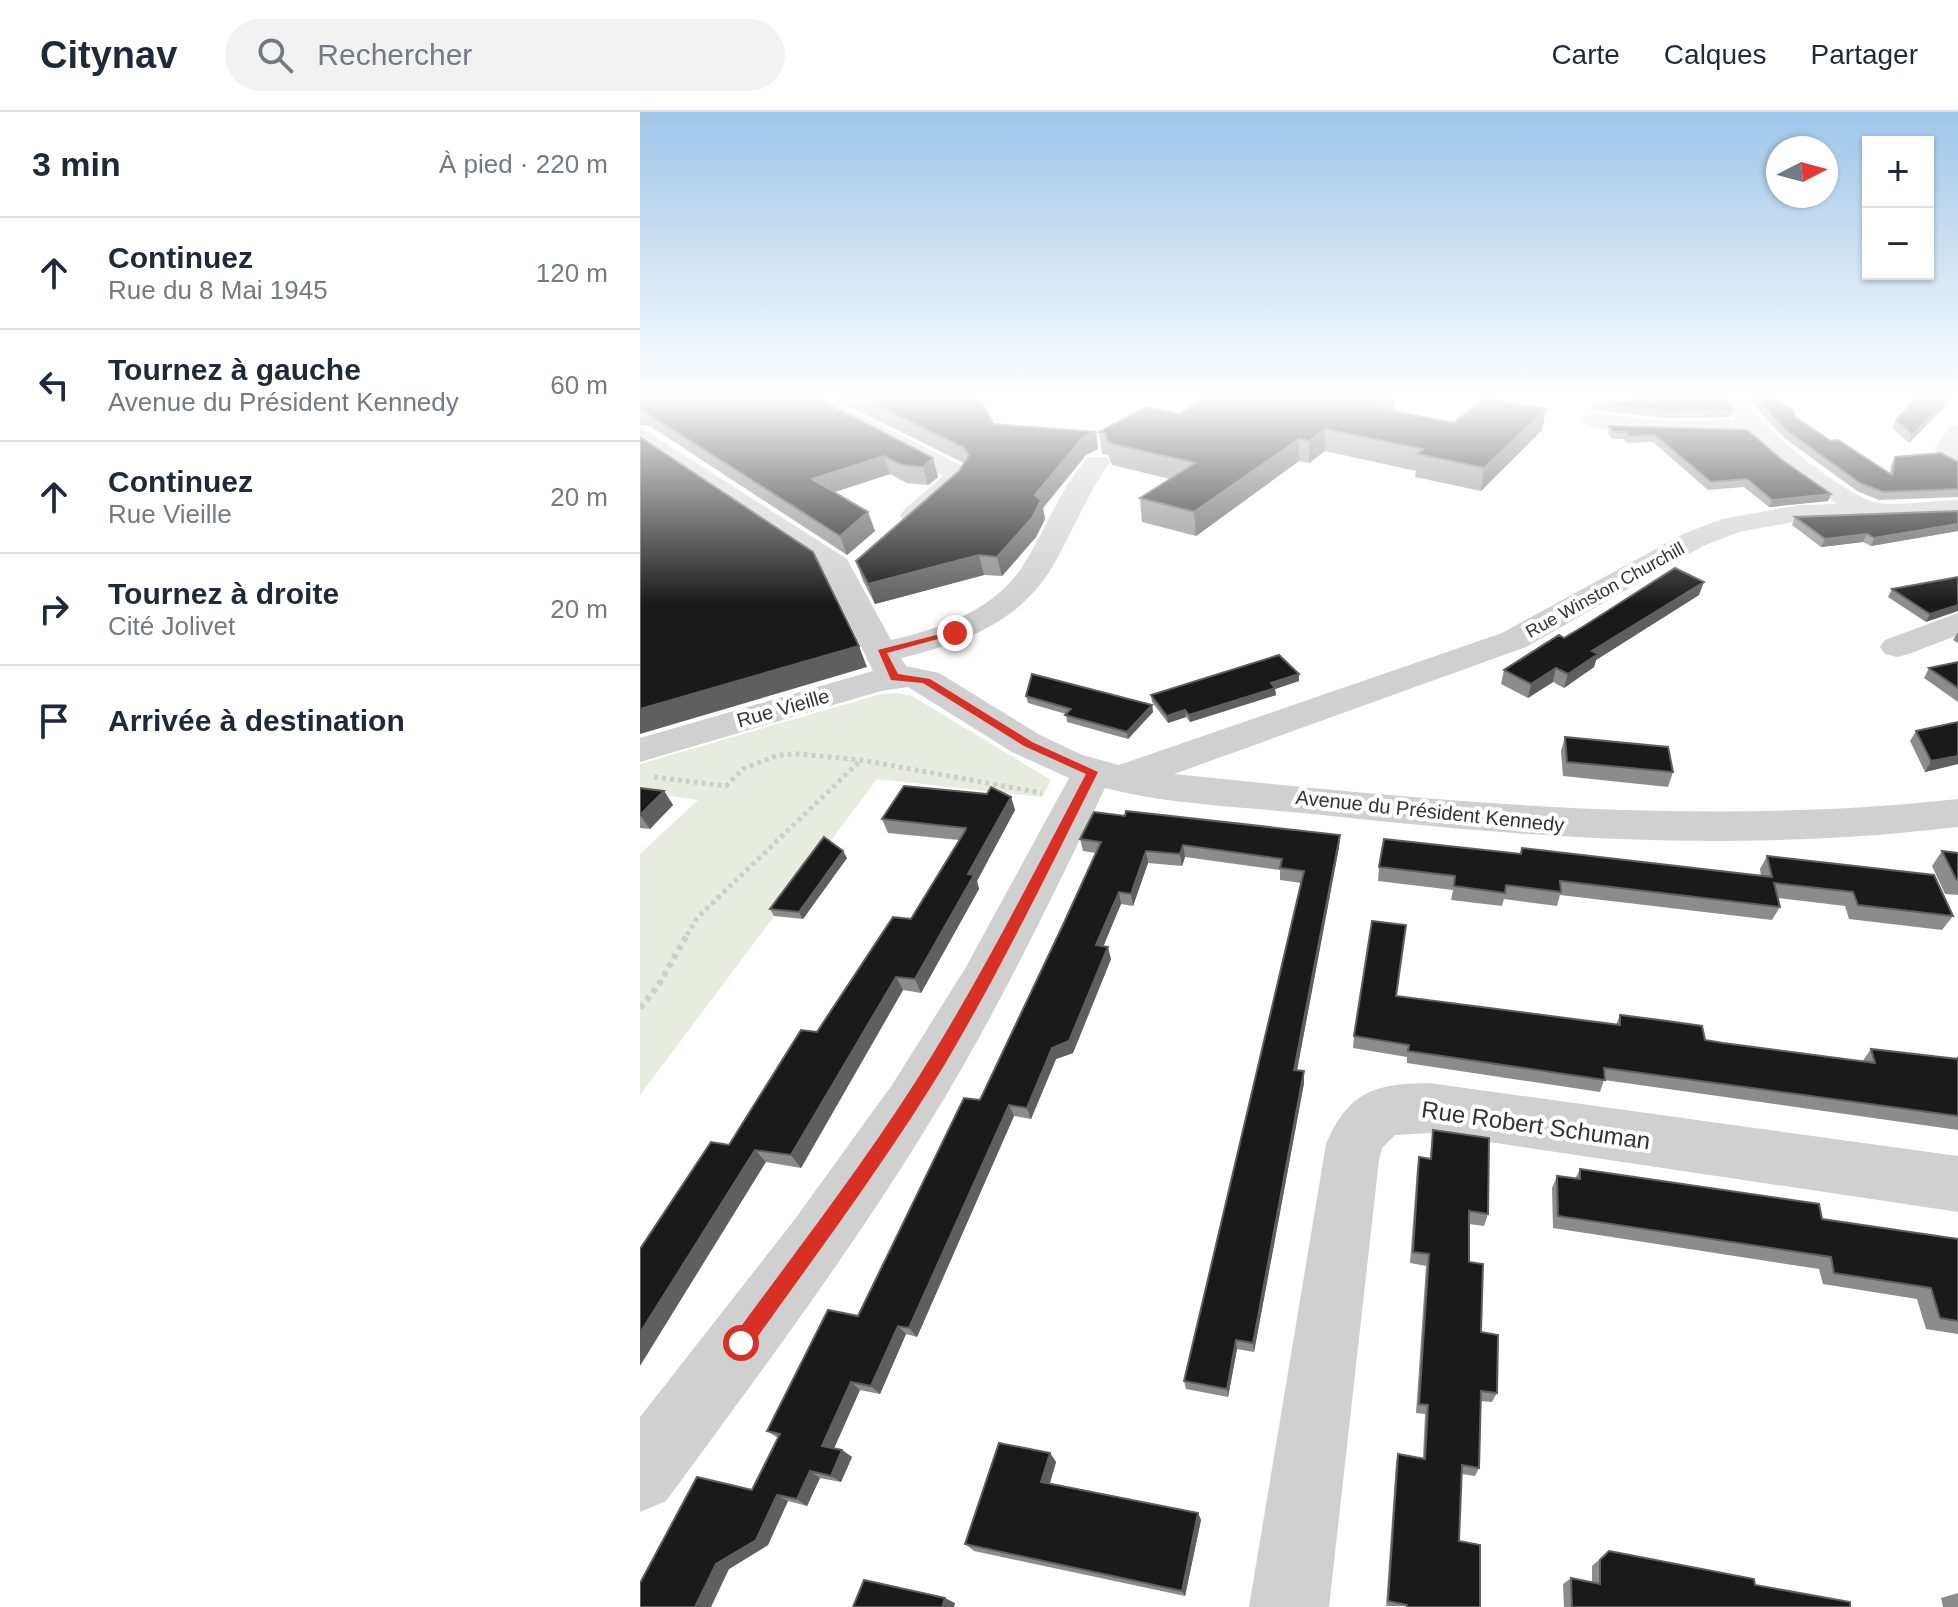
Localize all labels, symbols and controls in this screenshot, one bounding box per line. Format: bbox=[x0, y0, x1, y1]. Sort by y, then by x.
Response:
search box bbox=[225, 19, 785, 91]
icon: search bbox=[253, 33, 297, 77]
text: Citynav bbox=[40, 34, 177, 76]
text: Rechercher bbox=[317, 38, 472, 71]
text: Carte bbox=[1551, 39, 1620, 70]
text: Calques bbox=[1664, 39, 1767, 70]
text: Partager bbox=[1811, 39, 1918, 70]
north arrow bbox=[1766, 136, 1838, 208]
map controls bbox=[1862, 136, 1934, 280]
button: + bbox=[1862, 136, 1934, 208]
text: 3 min bbox=[32, 145, 121, 183]
text: À pied · 220 m bbox=[439, 149, 608, 179]
button: − bbox=[1862, 208, 1934, 280]
text: Continuez bbox=[108, 241, 253, 274]
icon: ahead bbox=[32, 251, 76, 295]
text: 120 m bbox=[536, 258, 608, 288]
text: Rue du 8 Mai 1945 bbox=[108, 275, 328, 305]
text: Tournez à gauche bbox=[108, 353, 361, 386]
icon: left bbox=[32, 363, 76, 407]
text: 60 m bbox=[550, 370, 608, 400]
text: Avenue du Président Kennedy bbox=[108, 387, 459, 417]
text: Continuez bbox=[108, 465, 253, 498]
icon: ahead bbox=[32, 475, 76, 519]
text: 20 m bbox=[550, 482, 608, 512]
text: Rue Vieille bbox=[108, 499, 232, 529]
street label: Rue Winston Churchill bbox=[1522, 538, 1688, 642]
text: Tournez à droite bbox=[108, 577, 339, 610]
icon: right bbox=[32, 587, 76, 631]
text: 20 m bbox=[550, 594, 608, 624]
text: Cité Jolivet bbox=[108, 611, 235, 641]
route end bbox=[937, 615, 973, 651]
street label: Rue Vieille bbox=[734, 684, 832, 732]
icon: arrive bbox=[32, 699, 76, 743]
text: Arrivée à destination bbox=[108, 704, 405, 737]
street label: Avenue du Président Kennedy bbox=[1295, 786, 1565, 836]
street label: Rue Robert Schuman bbox=[1420, 1096, 1652, 1154]
route start bbox=[723, 1325, 759, 1361]

